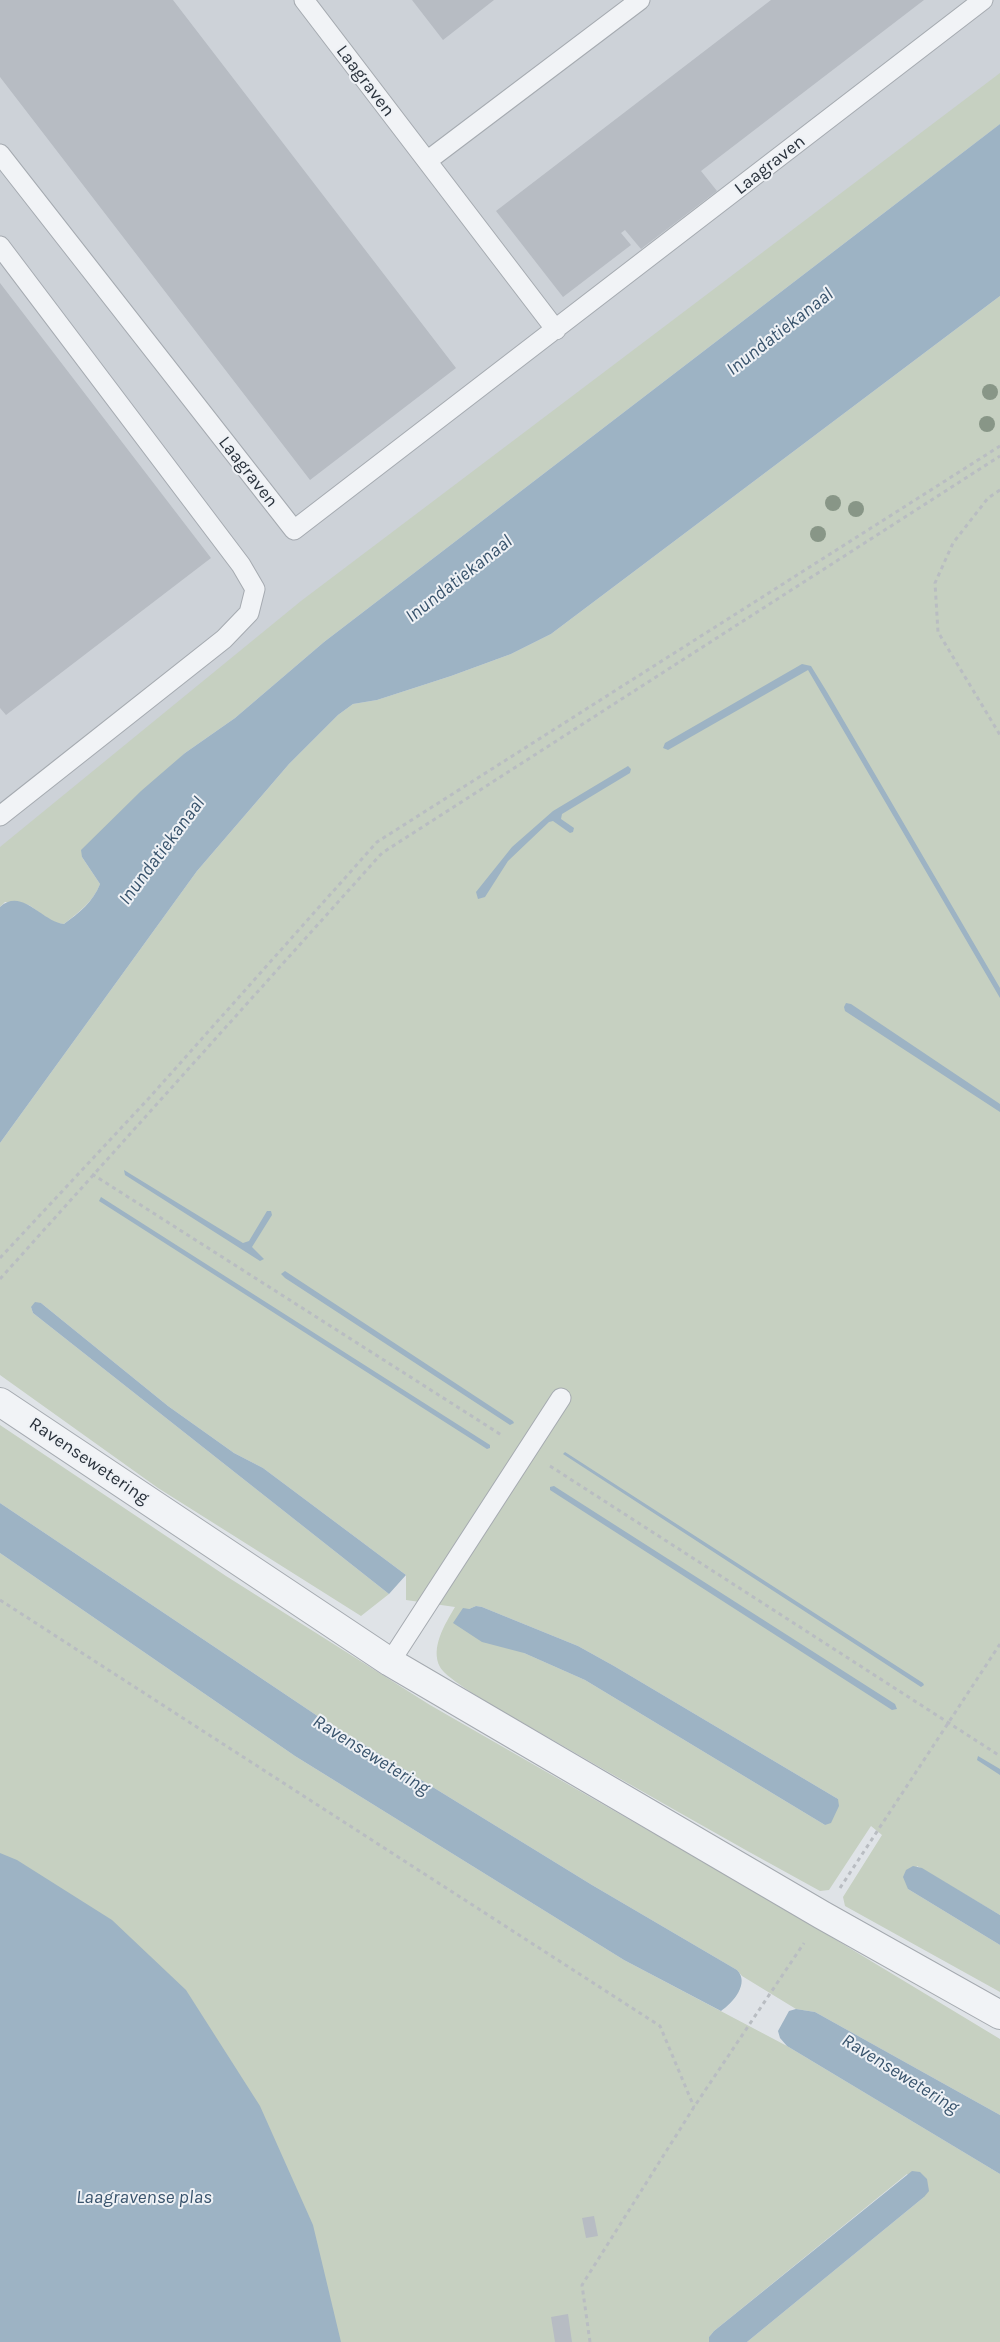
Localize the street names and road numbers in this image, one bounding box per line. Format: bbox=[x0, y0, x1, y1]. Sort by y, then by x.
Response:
street label: Laagraven bbox=[331, 41, 399, 121]
street label: Laagraven bbox=[730, 131, 810, 199]
street label: Laagraven bbox=[214, 432, 282, 512]
street label: Ravensewetering bbox=[25, 1413, 153, 1509]

